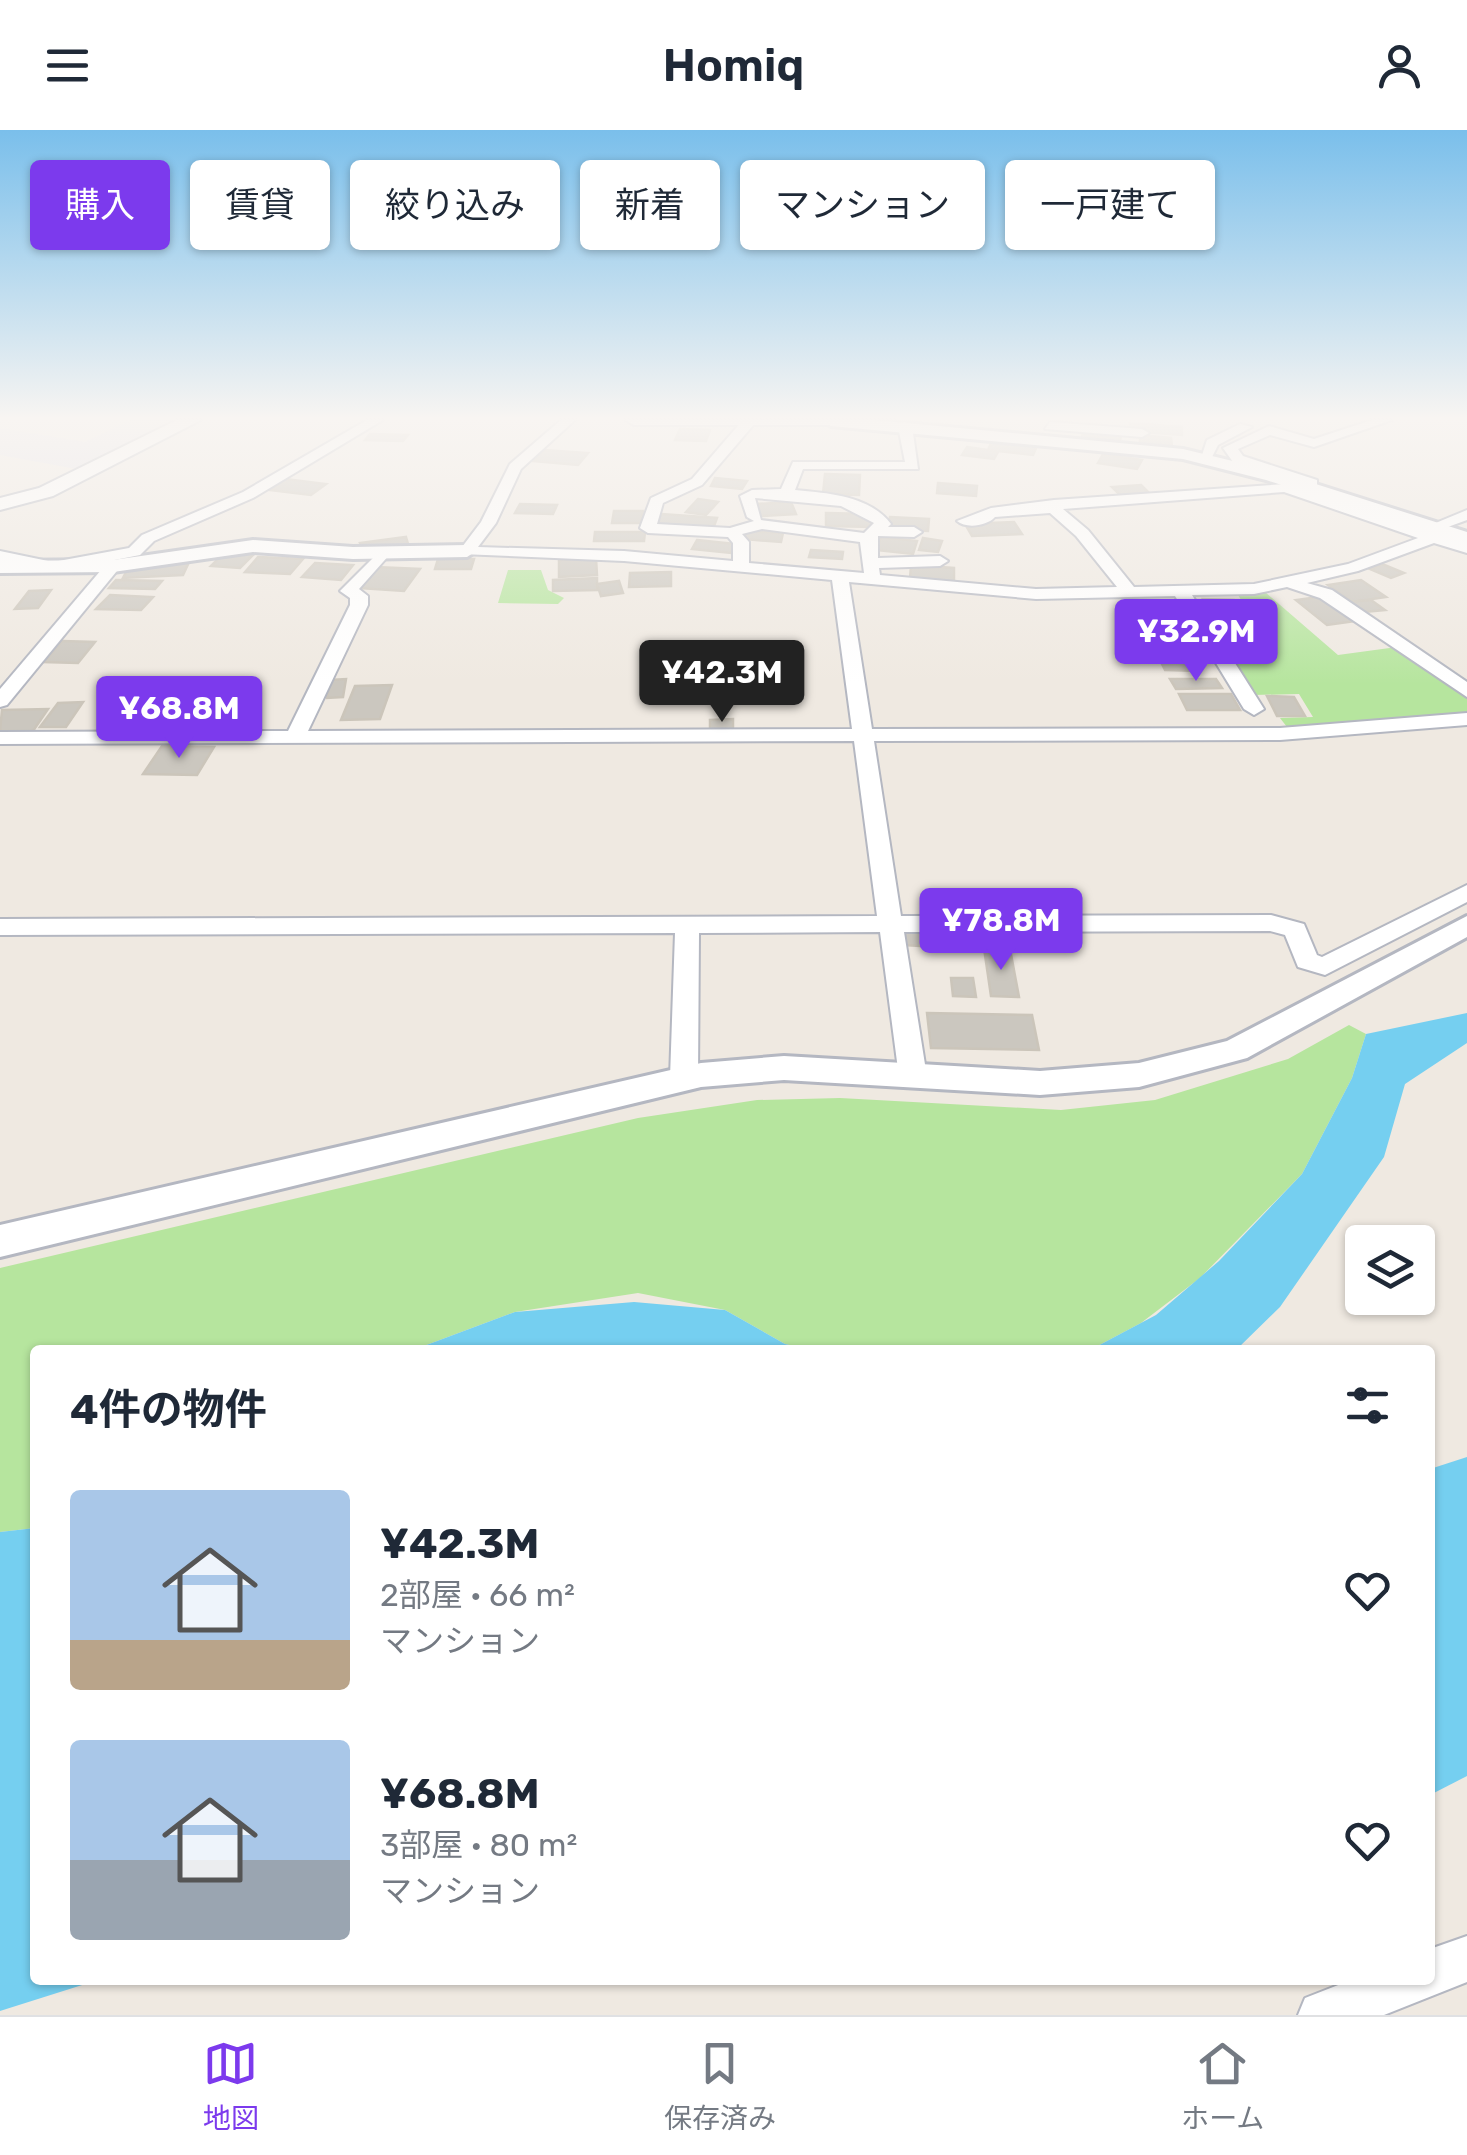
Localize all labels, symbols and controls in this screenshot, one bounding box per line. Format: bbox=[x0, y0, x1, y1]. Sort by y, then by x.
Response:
icon: menu bbox=[40, 38, 95, 93]
icon: person bbox=[1372, 38, 1427, 93]
text: Homiq bbox=[663, 39, 804, 92]
chip: 購入 bbox=[30, 160, 170, 250]
chip: 賃貸 bbox=[190, 160, 330, 250]
chip: 絞り込み bbox=[350, 160, 560, 250]
chip: 新着 bbox=[580, 160, 720, 250]
chip: マンション bbox=[740, 160, 985, 250]
chip: 一戸建て bbox=[1005, 160, 1215, 250]
pin: ¥32.9M bbox=[1115, 599, 1277, 684]
text: ¥32.9M bbox=[1137, 612, 1255, 650]
pin: ¥42.3M bbox=[641, 640, 803, 725]
text: ¥42.3M bbox=[661, 653, 783, 691]
pin: ¥68.8M bbox=[98, 676, 260, 761]
text: ¥68.8M bbox=[118, 689, 240, 727]
pin: ¥78.8M bbox=[920, 888, 1082, 973]
text: ¥78.8M bbox=[941, 901, 1061, 939]
map controls bbox=[1345, 1225, 1435, 1315]
button: layers bbox=[1345, 1225, 1435, 1315]
icon: filters bbox=[1340, 1378, 1395, 1433]
text: 4件の物件 bbox=[70, 1385, 267, 1435]
text: ¥42.3M bbox=[380, 1519, 539, 1569]
icon: home bbox=[150, 1530, 270, 1650]
icon: heart bbox=[1340, 1563, 1395, 1618]
text: 2部屋 · 66 m² bbox=[380, 1576, 575, 1614]
text: マンション bbox=[380, 1622, 540, 1660]
text: ¥68.8M bbox=[380, 1769, 539, 1819]
icon: home bbox=[150, 1780, 270, 1900]
icon: heart bbox=[1340, 1813, 1395, 1868]
text: 3部屋 · 80 m² bbox=[380, 1826, 577, 1864]
text: マンション bbox=[380, 1872, 540, 1910]
tab: 地図 bbox=[203, 2036, 259, 2136]
tab: 保存済み bbox=[664, 2036, 776, 2136]
tab: ホーム bbox=[1181, 2036, 1264, 2136]

